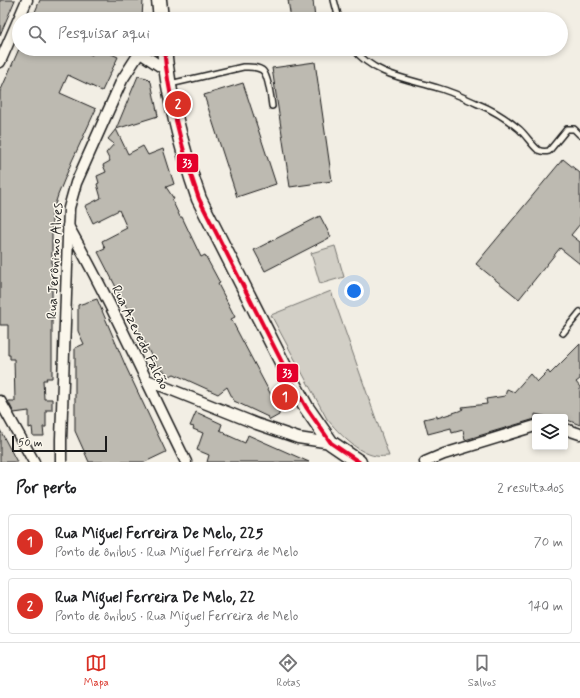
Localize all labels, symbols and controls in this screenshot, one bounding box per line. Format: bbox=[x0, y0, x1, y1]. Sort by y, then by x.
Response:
search box bbox=[12, 12, 568, 56]
icon: search bbox=[26, 23, 48, 45]
text: Pesquisar aqui bbox=[58, 24, 150, 44]
pin: 2 bbox=[165, 89, 191, 119]
line badge: 33 bbox=[176, 153, 199, 173]
text: 33 bbox=[182, 157, 192, 171]
street label: Rua Jerônimo Alves bbox=[43, 202, 67, 320]
your location bbox=[344, 281, 364, 301]
street label: Rua Azevedo Falcão bbox=[107, 282, 173, 393]
line badge: 33 bbox=[276, 363, 299, 383]
text: 33 bbox=[282, 367, 292, 381]
pin: 1 bbox=[272, 382, 298, 412]
map controls bbox=[532, 414, 568, 450]
button: layers bbox=[532, 414, 568, 450]
scale bar bbox=[12, 434, 107, 453]
text: 50 m bbox=[18, 436, 43, 450]
text: Por perto bbox=[16, 477, 77, 499]
text: 2 resultados bbox=[497, 480, 564, 497]
text: Rua Miguel Ferreira De Melo, 225 bbox=[55, 524, 263, 544]
text: 1 bbox=[27, 534, 33, 551]
text: 70 m bbox=[534, 534, 563, 551]
text: Ponto de ônibus · Rua Miguel Ferreira de Melo bbox=[55, 544, 298, 561]
text: Rua Miguel Ferreira De Melo, 22 bbox=[55, 588, 255, 608]
text: 2 bbox=[27, 598, 33, 615]
text: 140 m bbox=[528, 598, 563, 615]
text: Ponto de ônibus · Rua Miguel Ferreira de Melo bbox=[55, 608, 298, 625]
tab: Mapa bbox=[84, 652, 109, 690]
tab: Rotas bbox=[276, 652, 300, 690]
tab: Salvos bbox=[468, 652, 496, 690]

